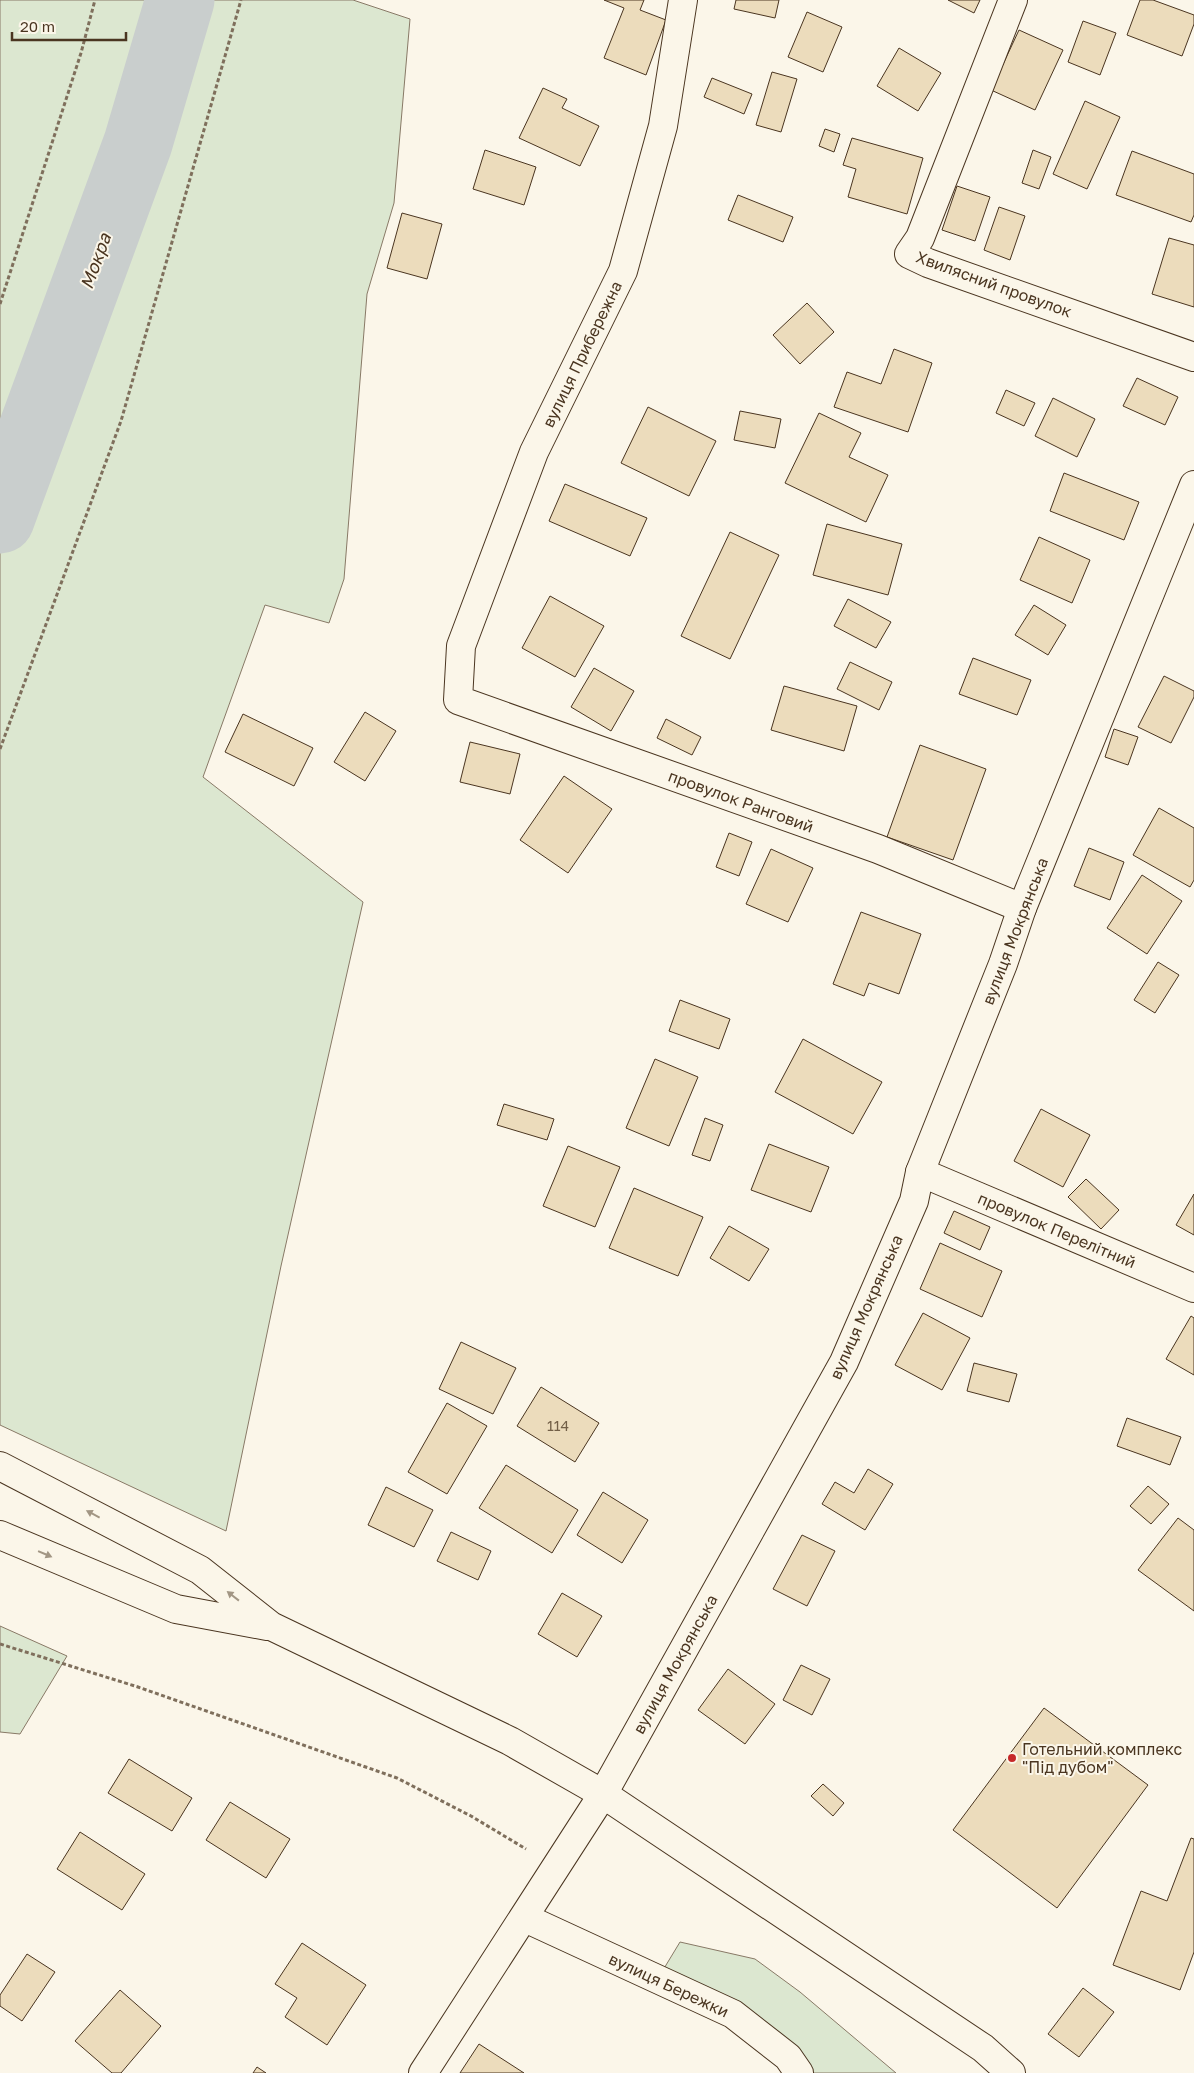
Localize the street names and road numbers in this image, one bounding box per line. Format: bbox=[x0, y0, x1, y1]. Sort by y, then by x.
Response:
street label: Хвилясний провулок bbox=[913, 246, 1075, 322]
street label: вулиця Прибережна bbox=[538, 277, 626, 431]
street label: провулок Ранговий bbox=[666, 765, 816, 837]
street label: вулиця Мокрянська bbox=[978, 855, 1052, 1007]
street label: провулок Перелітний bbox=[975, 1188, 1139, 1272]
street label: вулиця Мокрянська bbox=[825, 1232, 907, 1382]
street label: вулиця Мокрянська bbox=[628, 1591, 722, 1737]
street label: вулиця Бережки bbox=[606, 1948, 732, 2022]

